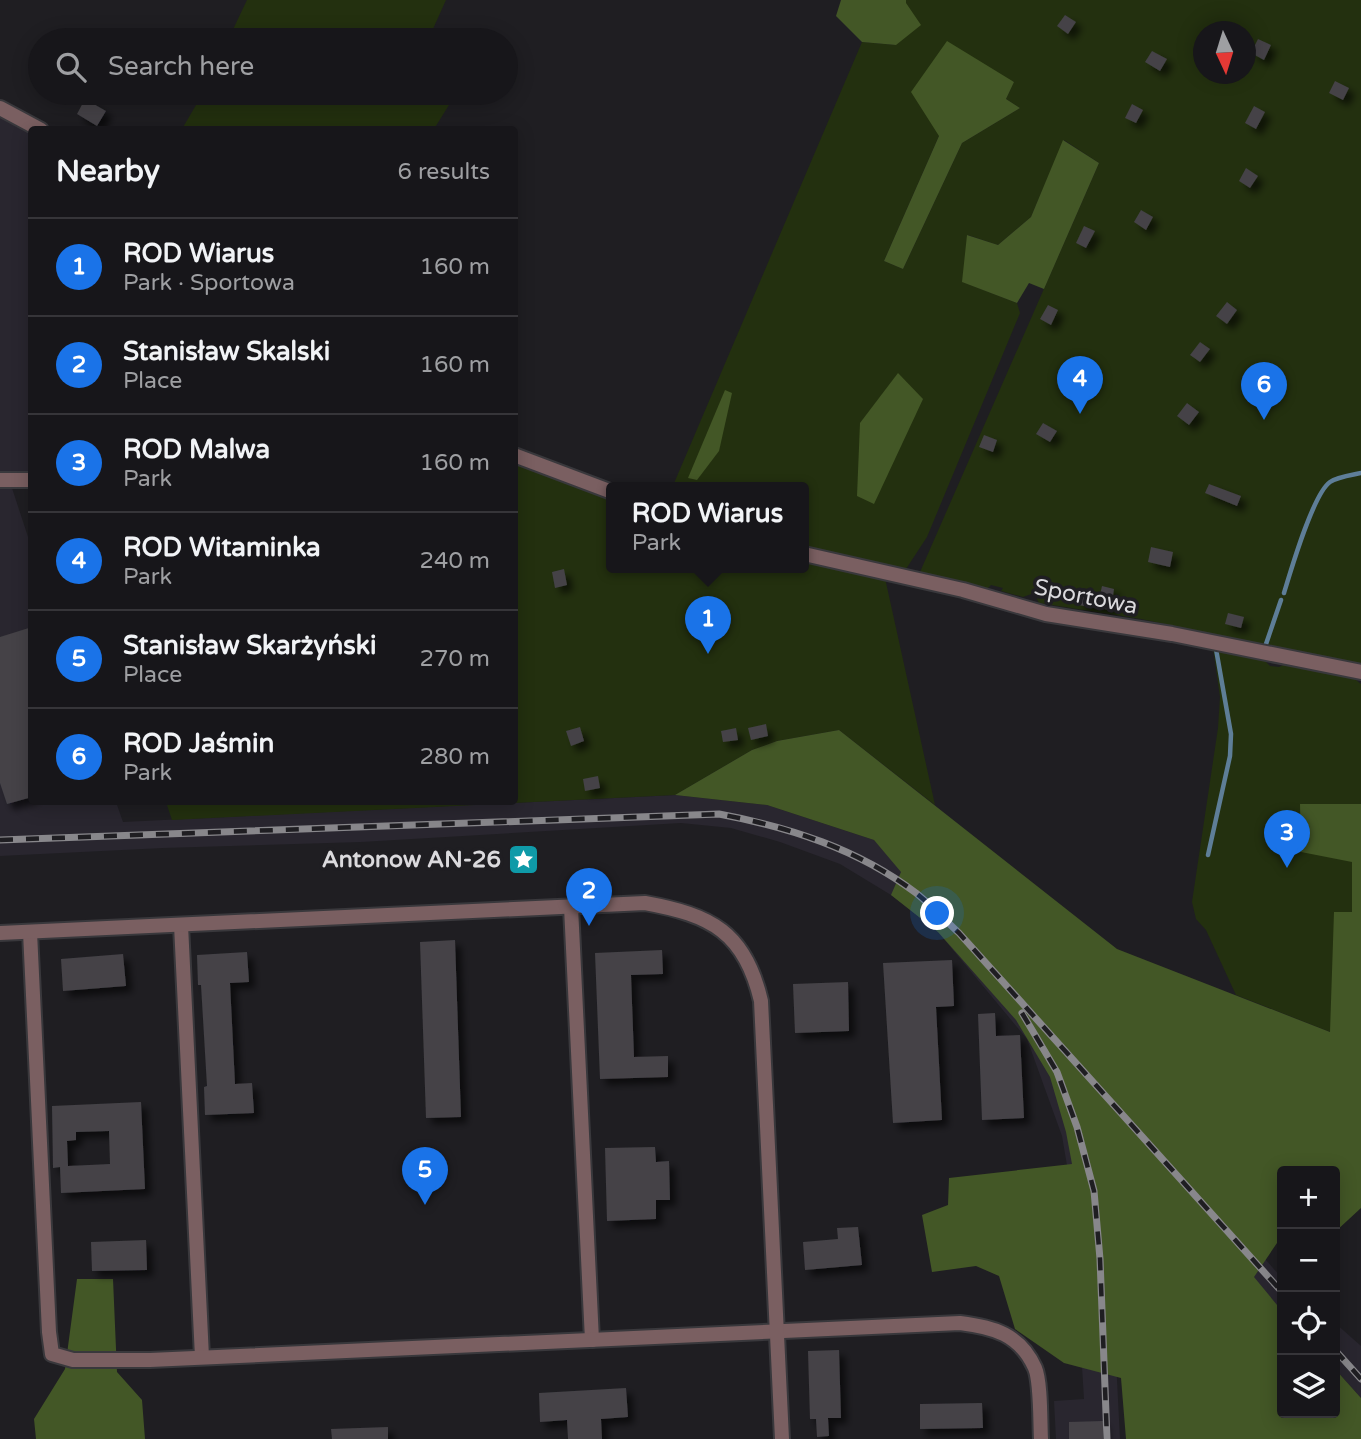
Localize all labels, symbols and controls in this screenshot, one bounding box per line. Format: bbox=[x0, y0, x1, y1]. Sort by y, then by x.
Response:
north arrow bbox=[1193, 21, 1256, 84]
search box bbox=[28, 28, 518, 105]
icon: search bbox=[52, 48, 90, 86]
text: Search here bbox=[108, 51, 254, 82]
text: Nearby bbox=[56, 153, 160, 190]
text: 6 results bbox=[397, 158, 490, 186]
text: ROD Wiarus bbox=[123, 238, 274, 269]
text: 1 bbox=[72, 253, 86, 281]
text: 160 m bbox=[420, 253, 490, 281]
text: Park · Sportowa bbox=[123, 269, 295, 297]
text: Stanisław Skalski bbox=[123, 336, 330, 367]
text: 2 bbox=[72, 351, 86, 379]
text: 160 m bbox=[420, 351, 490, 379]
pin: 4 bbox=[1057, 356, 1103, 414]
pin: 6 bbox=[1241, 362, 1287, 420]
text: Place bbox=[123, 367, 182, 395]
text: ROD Malwa bbox=[123, 434, 270, 465]
text: 3 bbox=[72, 449, 86, 477]
text: 160 m bbox=[420, 449, 490, 477]
text: Park bbox=[123, 465, 172, 493]
popup bbox=[606, 482, 809, 573]
text: ROD Wiarus bbox=[632, 498, 783, 529]
text: Park bbox=[632, 529, 681, 557]
text: ROD Witaminka bbox=[123, 532, 321, 563]
text: 4 bbox=[72, 547, 86, 575]
text: 240 m bbox=[420, 547, 490, 575]
text: Park bbox=[123, 563, 172, 591]
street label: Sportowa bbox=[1032, 573, 1140, 621]
pin: 1 bbox=[685, 596, 731, 654]
text: Stanisław Skarżyński bbox=[123, 630, 376, 661]
text: 5 bbox=[72, 645, 86, 673]
text: 270 m bbox=[420, 645, 490, 673]
text: Place bbox=[123, 661, 182, 689]
text: ROD Jaśmin bbox=[123, 728, 274, 759]
text: 6 bbox=[72, 743, 86, 771]
text: 280 m bbox=[420, 743, 490, 771]
text: Park bbox=[123, 759, 172, 787]
pin: 3 bbox=[1264, 810, 1310, 868]
place icon: Antonow AN-26 bbox=[507, 842, 541, 876]
place label: Antonow AN-26 bbox=[322, 846, 501, 874]
pin: 2 bbox=[566, 868, 612, 926]
your location bbox=[920, 896, 954, 930]
pin: 5 bbox=[402, 1147, 448, 1205]
map controls bbox=[1277, 1166, 1340, 1418]
button: + bbox=[1277, 1166, 1340, 1229]
button: − bbox=[1277, 1229, 1340, 1292]
button: locate bbox=[1277, 1292, 1340, 1355]
button: layers bbox=[1277, 1355, 1340, 1418]

